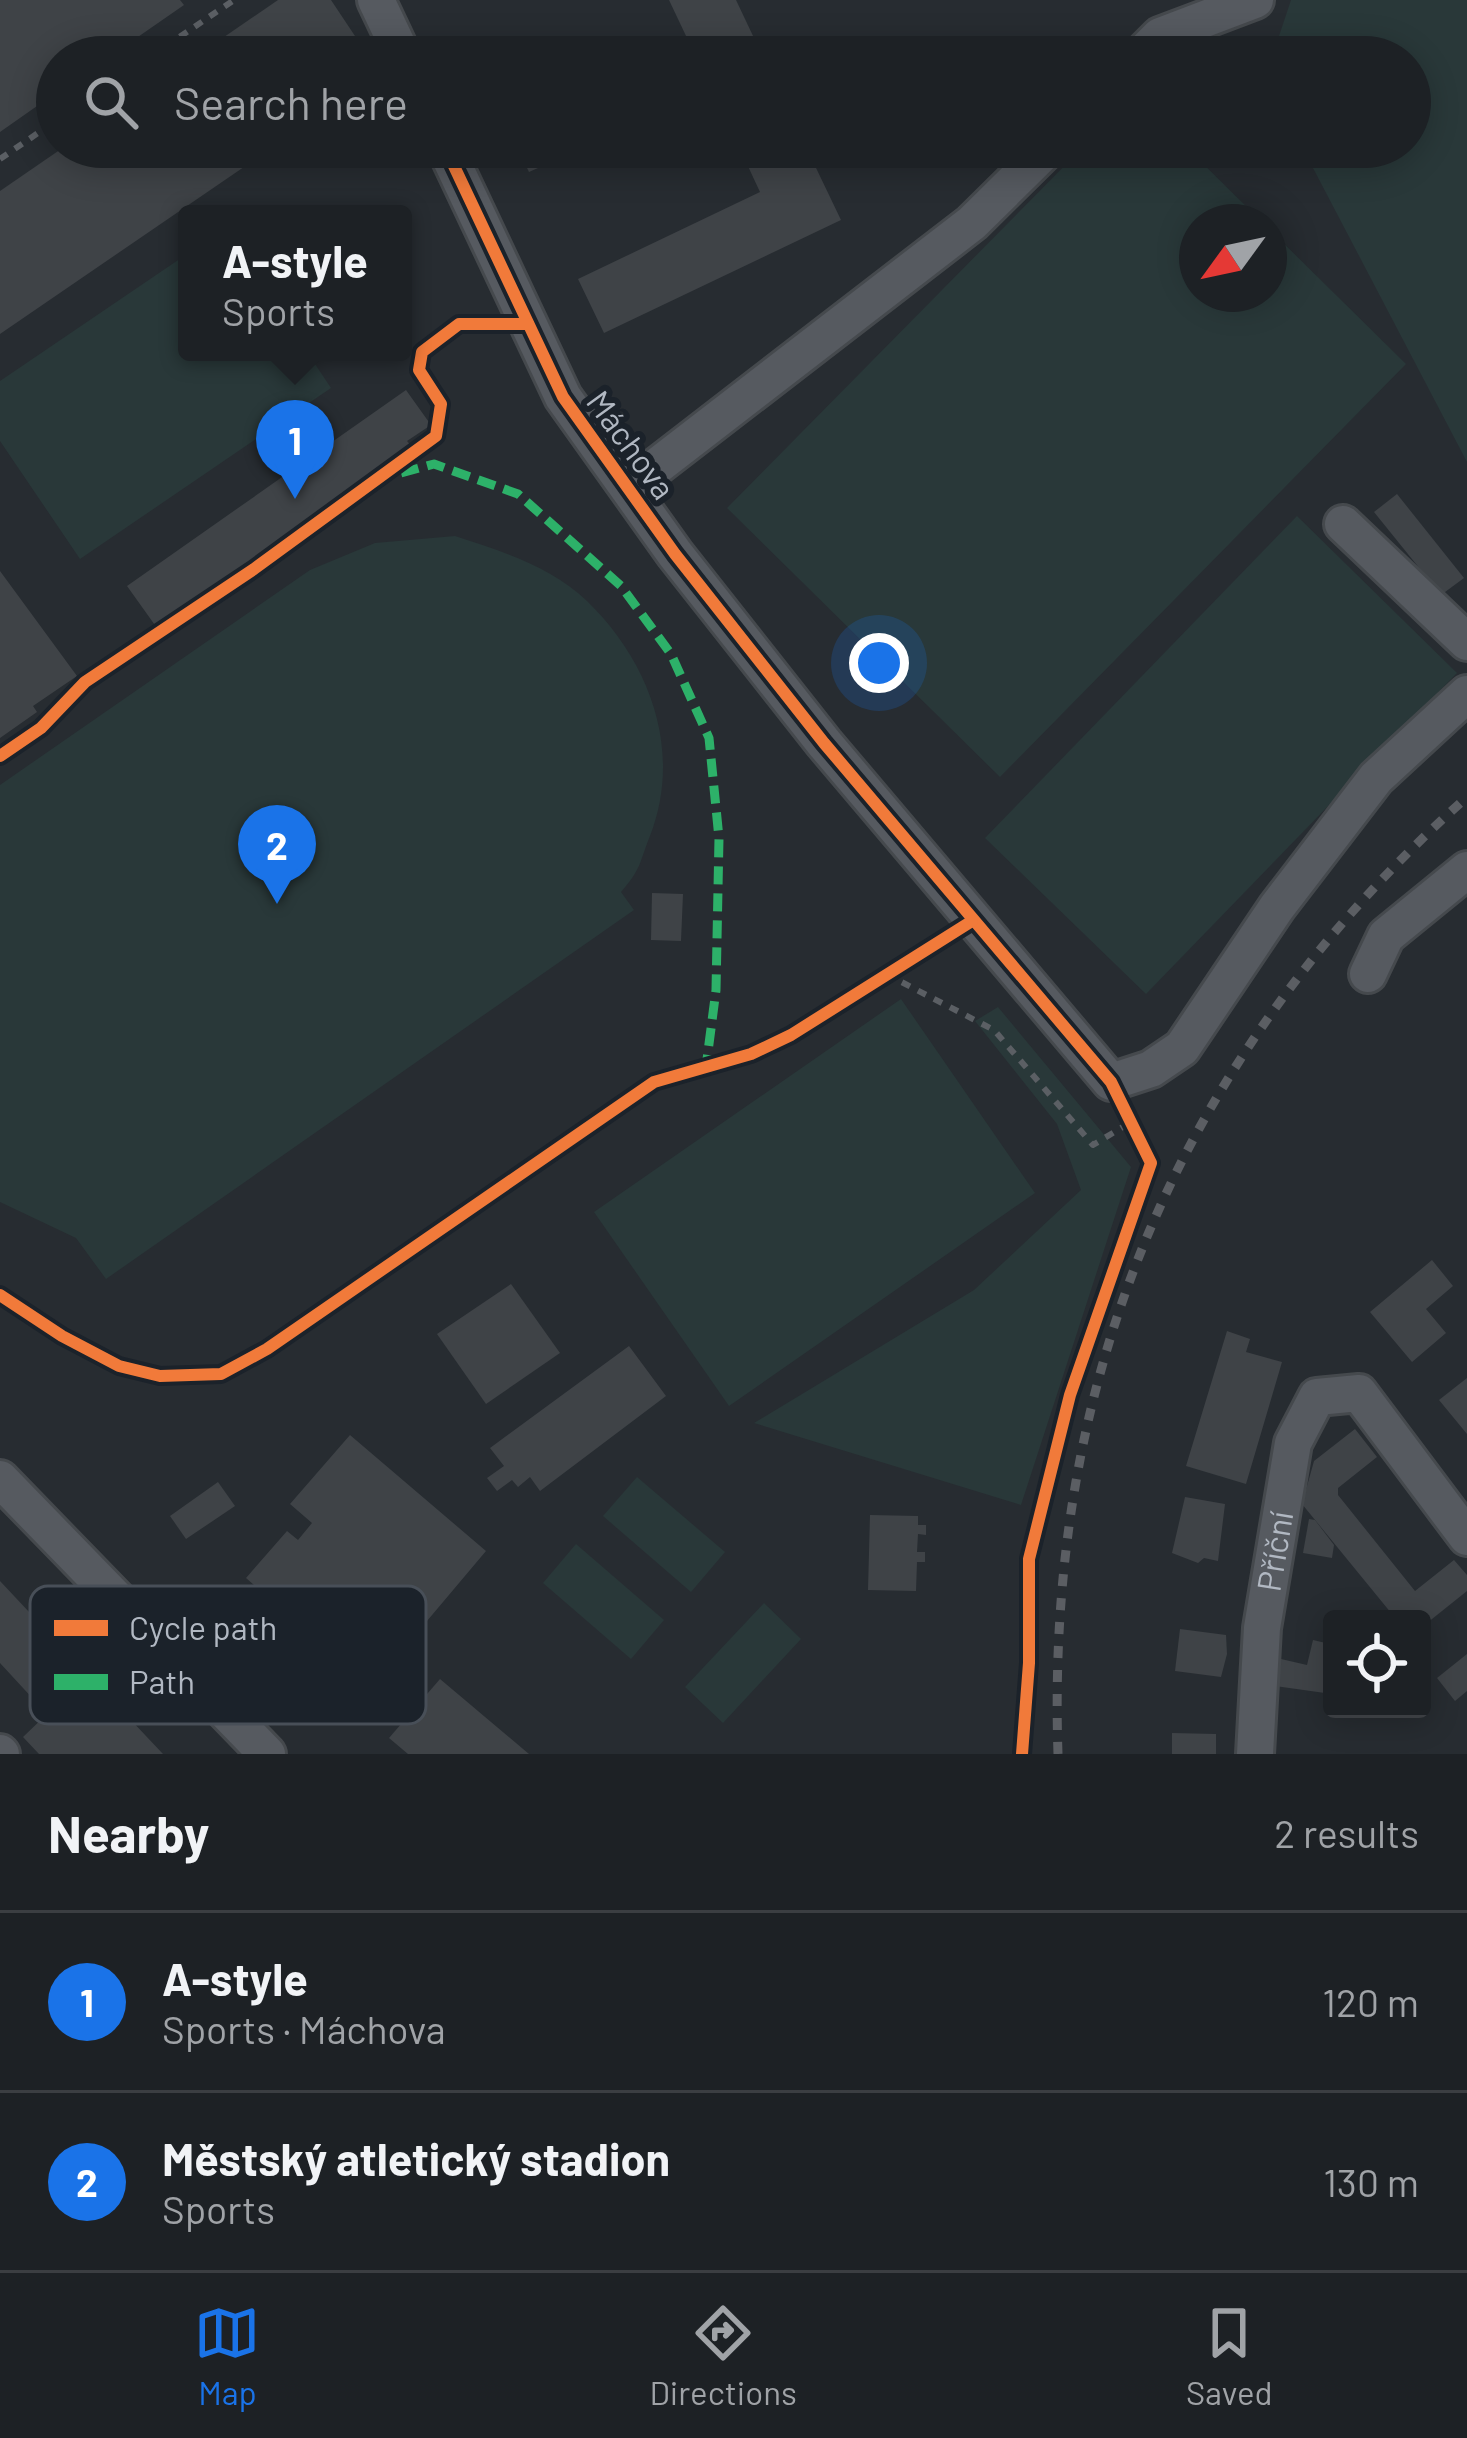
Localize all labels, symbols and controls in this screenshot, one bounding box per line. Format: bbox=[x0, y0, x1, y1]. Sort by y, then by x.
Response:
search box bbox=[36, 36, 1431, 168]
icon: search bbox=[78, 69, 144, 135]
text: Search here bbox=[174, 75, 408, 129]
north arrow bbox=[1179, 204, 1287, 312]
popup bbox=[178, 205, 412, 361]
text: A-style bbox=[222, 233, 368, 287]
text: Sports bbox=[222, 287, 335, 334]
street label: Máchova bbox=[579, 382, 685, 506]
pin: 1 bbox=[256, 400, 334, 499]
your location bbox=[849, 633, 909, 693]
pin: 2 bbox=[238, 805, 316, 904]
street label: Příční bbox=[1247, 1508, 1300, 1594]
legend bbox=[30, 1586, 426, 1724]
text: Cycle path bbox=[129, 1607, 277, 1647]
map controls bbox=[1323, 1610, 1431, 1718]
button: locate bbox=[1323, 1610, 1431, 1718]
text: Path bbox=[129, 1661, 195, 1701]
text: Nearby bbox=[48, 1802, 209, 1863]
text: 2 results bbox=[1274, 1809, 1419, 1856]
text: A-style bbox=[162, 1951, 308, 2005]
text: 1 bbox=[80, 1978, 94, 2025]
text: 120 m bbox=[1322, 1978, 1419, 2025]
text: Sports · Máchova bbox=[162, 2005, 446, 2052]
text: Městský atletický stadion bbox=[162, 2131, 670, 2185]
text: 2 bbox=[76, 2158, 98, 2205]
text: 130 m bbox=[1323, 2158, 1419, 2205]
text: Sports bbox=[162, 2185, 275, 2232]
tab: Map bbox=[194, 2300, 260, 2412]
tab: Directions bbox=[649, 2300, 797, 2412]
tab: Saved bbox=[1186, 2300, 1273, 2412]

